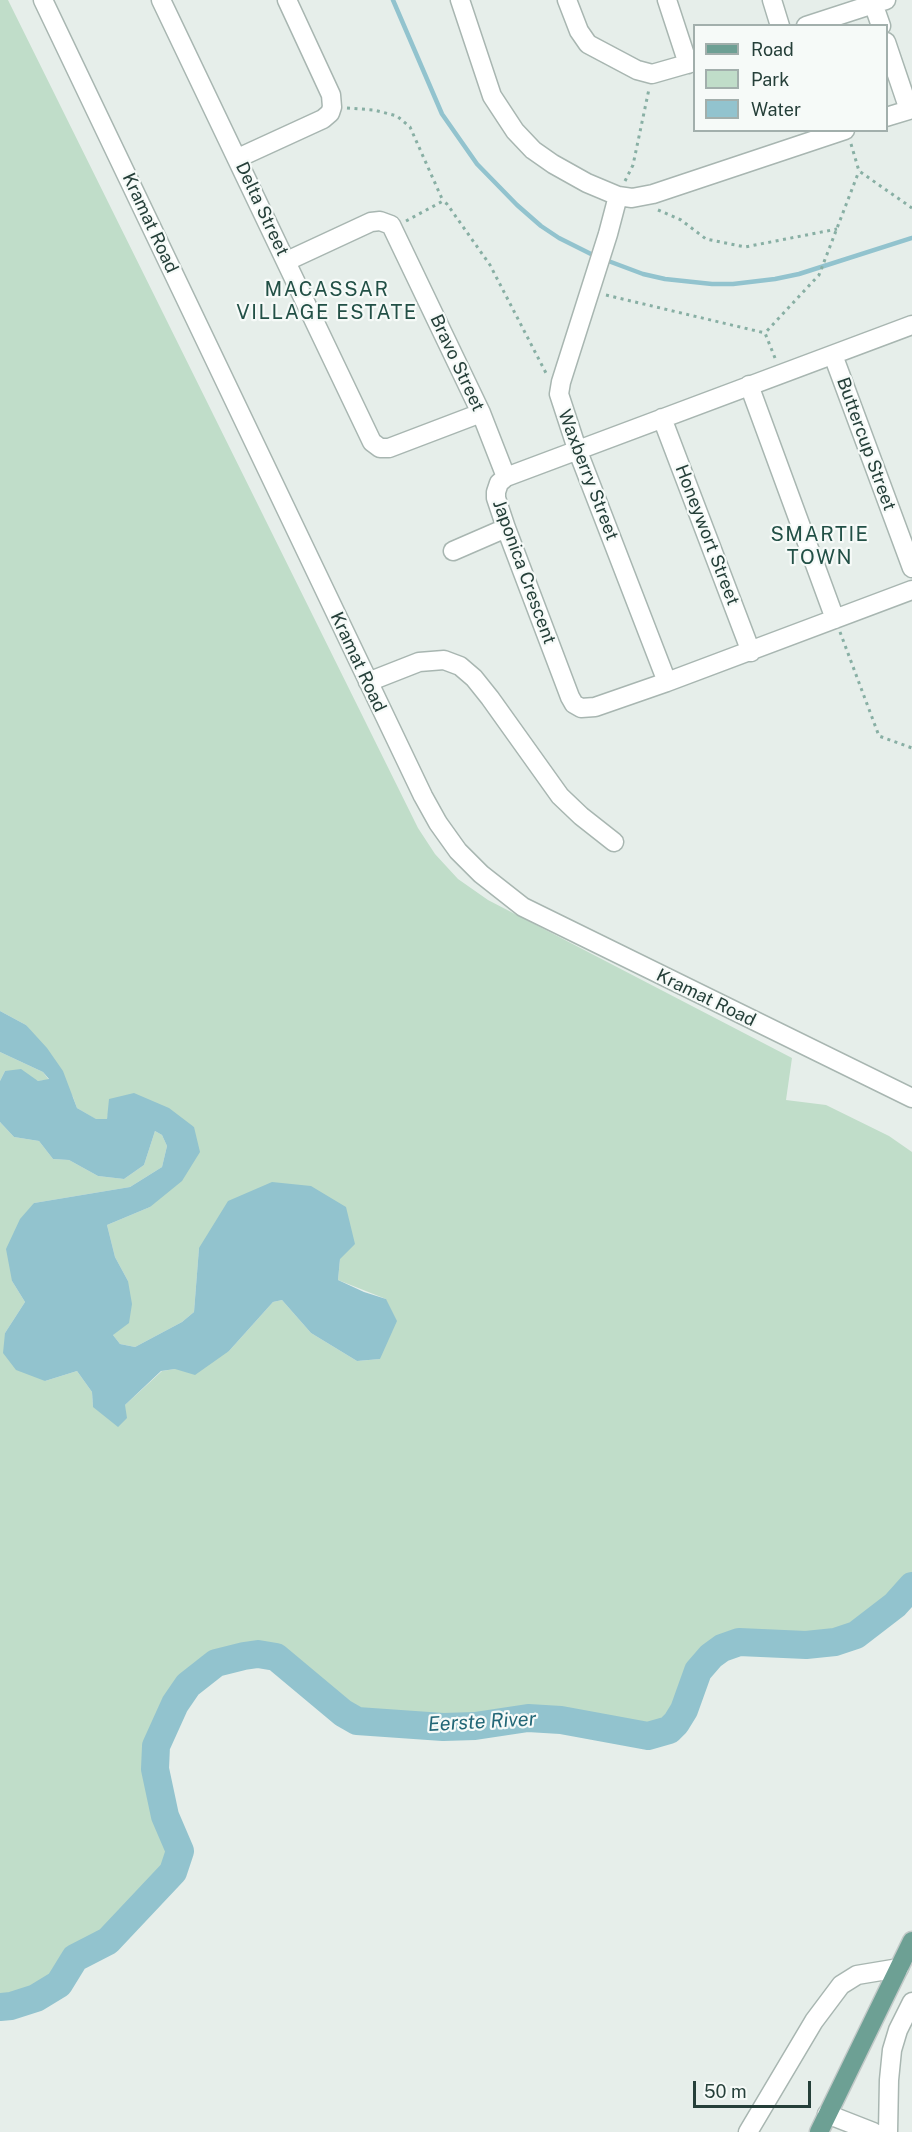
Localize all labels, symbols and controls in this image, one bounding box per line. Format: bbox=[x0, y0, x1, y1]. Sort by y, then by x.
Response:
legend bbox=[693, 24, 888, 132]
text: Road bbox=[751, 39, 794, 60]
text: Park bbox=[751, 69, 789, 90]
text: Water bbox=[751, 99, 801, 120]
street label: Delta Street bbox=[231, 159, 293, 259]
street label: Kramat Road bbox=[117, 169, 183, 277]
district label: MACASSAR VILLAGE ESTATE bbox=[236, 278, 418, 325]
street label: Bravo Street bbox=[425, 311, 489, 415]
street label: Buttercup Street bbox=[832, 374, 900, 514]
street label: Waxberry Street bbox=[553, 407, 623, 543]
street label: Honeywort Street bbox=[670, 462, 744, 608]
street label: Japonica Crescent bbox=[488, 497, 560, 647]
district label: SMARTIE TOWN bbox=[770, 523, 870, 570]
street label: Kramat Road bbox=[325, 608, 391, 716]
street label: Kramat Road bbox=[653, 965, 759, 1031]
water label: Eerste River bbox=[427, 1707, 537, 1737]
scale bar bbox=[696, 2069, 814, 2107]
text: 50 m bbox=[704, 2081, 747, 2102]

